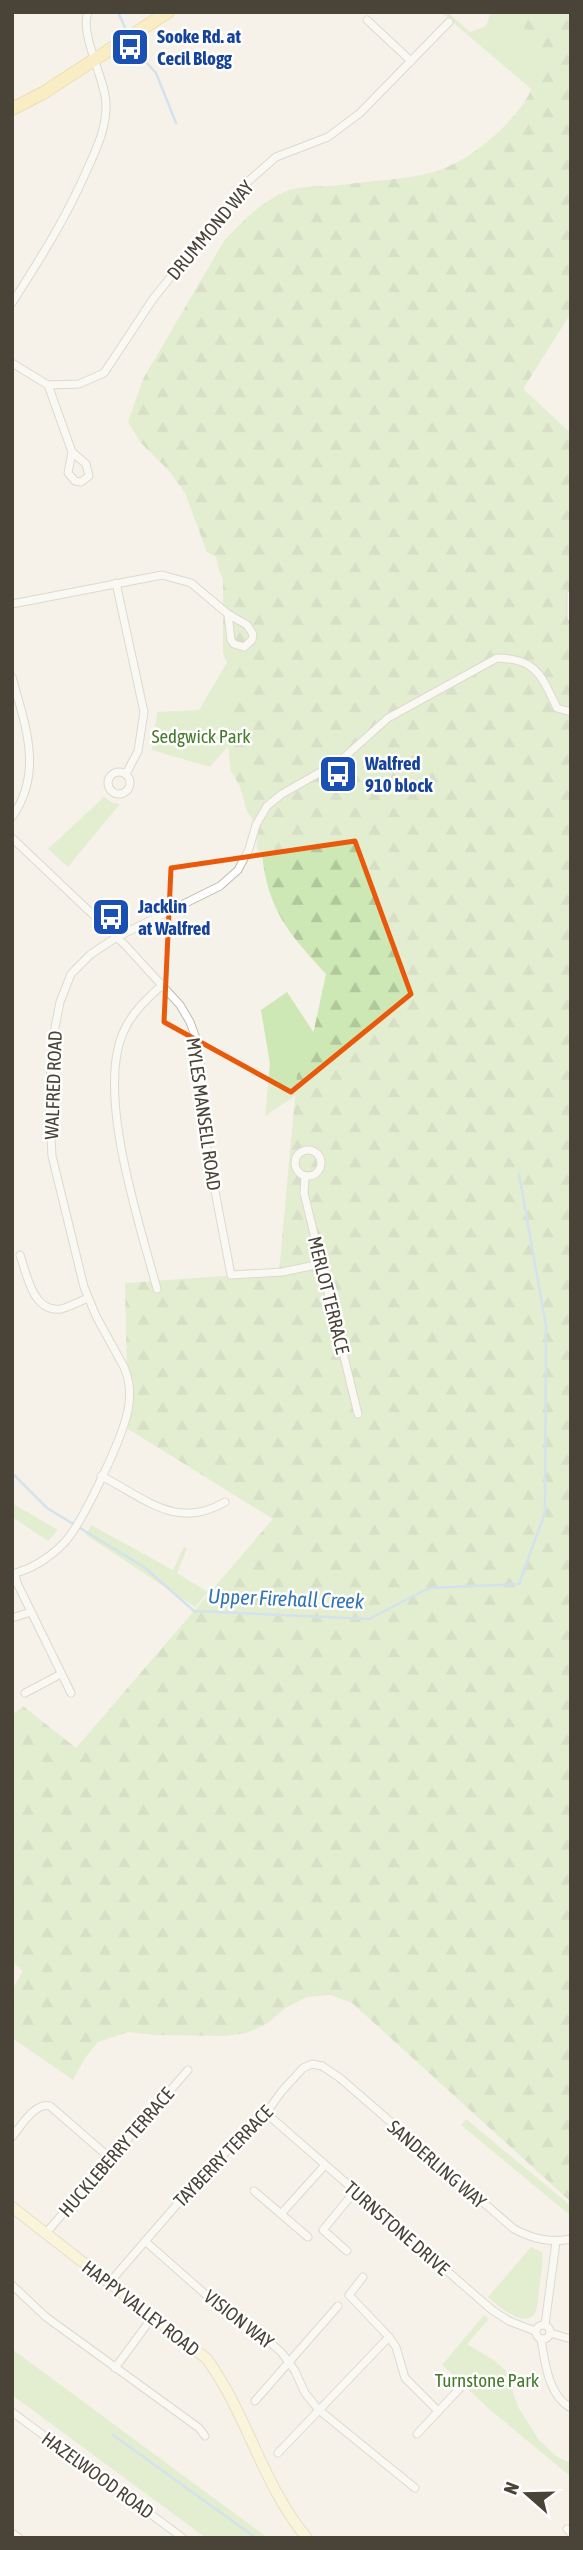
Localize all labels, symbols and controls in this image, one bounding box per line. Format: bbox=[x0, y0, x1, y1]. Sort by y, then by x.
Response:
place label: Sooke Rd. at Cecil Blogg bbox=[157, 25, 241, 69]
bus stop icon: Sooke Rd. at Cecil Blogg bbox=[109, 26, 151, 68]
street label: DRUMMOND WAY bbox=[162, 176, 258, 284]
park label: Sedgwick Park bbox=[151, 725, 251, 747]
place label: Walfred 910 block bbox=[364, 752, 433, 796]
bus stop icon: Walfred 910 block bbox=[317, 753, 359, 795]
place label: Jacklin at Walfred bbox=[137, 895, 210, 939]
bus stop icon: Jacklin at Walfred bbox=[90, 896, 132, 938]
street label: WALFRED ROAD bbox=[40, 1030, 66, 1140]
street label: MYLES MANSELL ROAD bbox=[182, 1036, 226, 1192]
street label: MERLOT TERRACE bbox=[304, 1234, 354, 1356]
water label: Upper Firehall Creek bbox=[208, 1583, 365, 1613]
street label: HUCKLEBERRY TERRACE bbox=[54, 2083, 178, 2221]
street label: TAYBERRY TERRACE bbox=[169, 2101, 277, 2211]
street label: SANDERLING WAY bbox=[383, 2115, 491, 2213]
street label: TURNSTONE DRIVE bbox=[340, 2177, 454, 2279]
street label: HAPPY VALLEY ROAD bbox=[78, 2255, 204, 2361]
street label: VISION WAY bbox=[200, 2285, 279, 2353]
park label: Turnstone Park bbox=[435, 2369, 540, 2391]
street label: HAZELWOOD ROAD bbox=[38, 2427, 158, 2523]
north arrow bbox=[492, 2459, 562, 2529]
text: N bbox=[499, 2479, 523, 2497]

